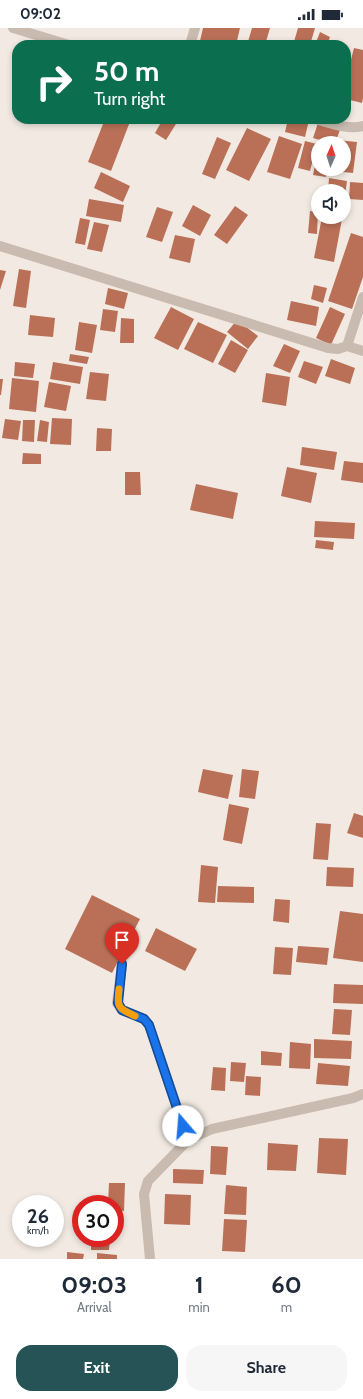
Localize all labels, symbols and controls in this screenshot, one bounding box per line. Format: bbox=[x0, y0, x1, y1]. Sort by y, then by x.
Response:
text: 09:02 bbox=[20, 5, 61, 23]
text: 50 m bbox=[94, 54, 159, 88]
icon: right bbox=[28, 56, 80, 108]
text: Turn right bbox=[94, 88, 165, 110]
north arrow bbox=[311, 136, 351, 176]
map controls bbox=[311, 136, 351, 224]
button: sound bbox=[311, 184, 351, 224]
pin bbox=[105, 923, 139, 964]
icon: arrive bbox=[111, 929, 133, 951]
position arrow bbox=[162, 1105, 204, 1147]
speed limit sign: 30 bbox=[72, 1195, 124, 1247]
text: 26 bbox=[27, 1204, 49, 1228]
text: km/h bbox=[27, 1224, 49, 1237]
text: 09:03 bbox=[61, 1270, 127, 1299]
text: 1 bbox=[195, 1270, 204, 1299]
text: 60 bbox=[271, 1270, 302, 1299]
text: Arrival bbox=[77, 1299, 111, 1315]
text: min bbox=[188, 1299, 210, 1315]
text: m bbox=[281, 1299, 292, 1315]
button: Exit bbox=[16, 1345, 178, 1391]
button: Share bbox=[186, 1345, 347, 1391]

